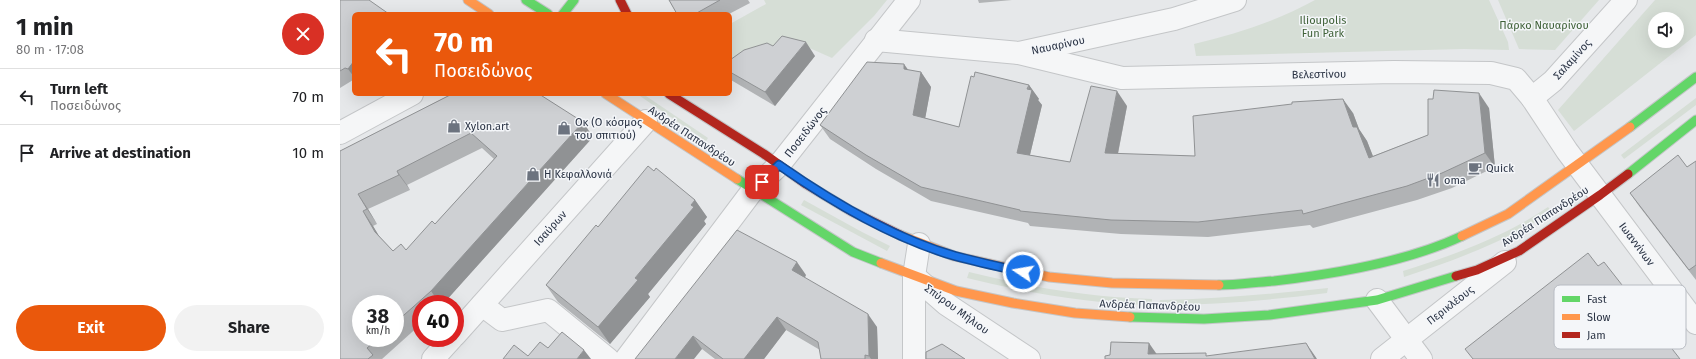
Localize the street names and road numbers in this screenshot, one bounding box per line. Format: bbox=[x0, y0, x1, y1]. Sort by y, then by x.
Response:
street label: Ναυαρίνου bbox=[1030, 34, 1086, 57]
street label: Σαλαμίνος bbox=[1551, 36, 1594, 82]
street label: Βελεστίνου bbox=[1292, 68, 1346, 81]
street label: Ανδρέα Παπανδρέου bbox=[646, 103, 738, 169]
street label: Ποσειδώνος bbox=[782, 105, 829, 160]
street label: Ανδρέα Παπανδρέου bbox=[1499, 183, 1591, 249]
street label: Ισαύρων bbox=[531, 208, 570, 249]
street label: Ιωαννίνων bbox=[1616, 220, 1658, 269]
street label: Σπύρου Μήλιου bbox=[922, 282, 991, 337]
street label: Περικλέους bbox=[1424, 283, 1476, 328]
street label: Ανδρέα Παπανδρέου bbox=[1099, 297, 1201, 314]

